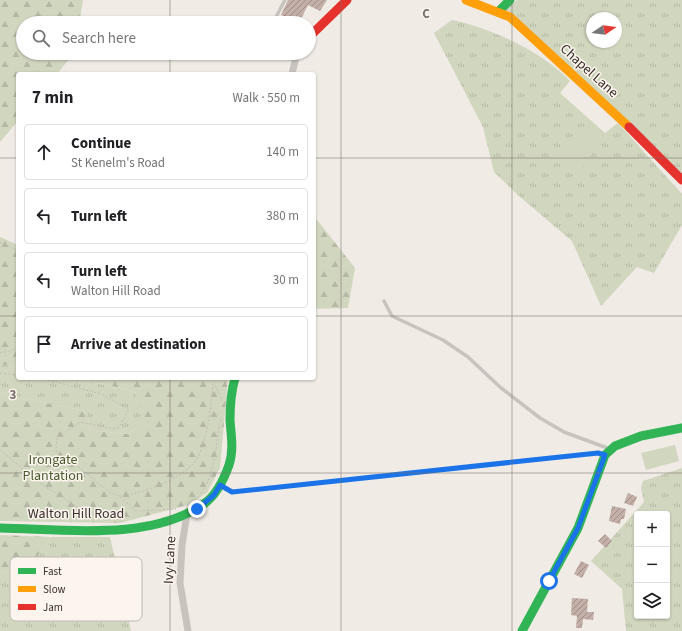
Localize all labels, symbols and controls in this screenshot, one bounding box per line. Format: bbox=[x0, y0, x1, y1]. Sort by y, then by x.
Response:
text: C bbox=[422, 5, 430, 23]
north arrow bbox=[586, 12, 622, 48]
search box bbox=[16, 16, 316, 60]
icon: search bbox=[30, 27, 52, 49]
text: Search here bbox=[62, 28, 136, 49]
street label: Chapel Lane bbox=[555, 39, 623, 103]
text: 7 min bbox=[32, 86, 73, 110]
text: Walk · 550 m bbox=[232, 89, 300, 107]
text: Continue bbox=[71, 133, 131, 154]
icon: ahead bbox=[33, 141, 55, 163]
text: 140 m bbox=[266, 143, 299, 161]
text: St Kenelm's Road bbox=[71, 154, 165, 172]
icon: left bbox=[33, 205, 55, 227]
text: Turn left bbox=[71, 206, 127, 227]
text: 380 m bbox=[266, 207, 299, 225]
text: Turn left bbox=[71, 261, 127, 282]
icon: left bbox=[33, 269, 55, 291]
text: 30 m bbox=[273, 271, 299, 289]
text: Walton Hill Road bbox=[71, 282, 161, 300]
icon: arrive bbox=[33, 333, 55, 355]
text: Arrive at destination bbox=[71, 334, 206, 355]
text: 3 bbox=[10, 386, 17, 404]
park label: Irongate Plantation bbox=[23, 450, 83, 486]
route end bbox=[188, 500, 206, 518]
street label: Walton Hill Road bbox=[28, 504, 124, 524]
map controls bbox=[634, 511, 670, 619]
button: + bbox=[634, 511, 670, 547]
street label: Ivy Lane bbox=[159, 535, 181, 585]
button: − bbox=[634, 547, 670, 583]
legend bbox=[10, 557, 142, 621]
text: Fast bbox=[43, 564, 62, 579]
route start bbox=[540, 572, 558, 590]
text: Slow bbox=[43, 582, 66, 597]
button: layers bbox=[634, 583, 670, 619]
text: Jam bbox=[43, 600, 63, 615]

